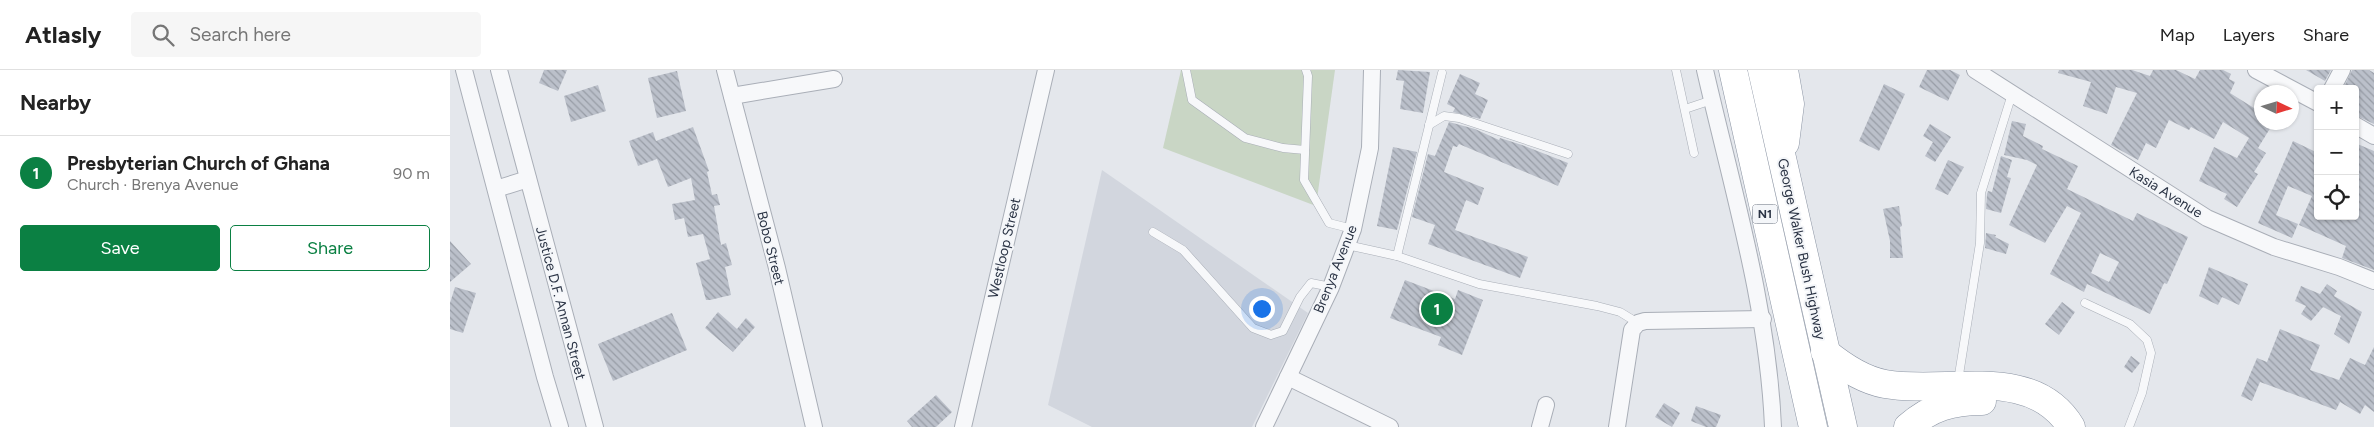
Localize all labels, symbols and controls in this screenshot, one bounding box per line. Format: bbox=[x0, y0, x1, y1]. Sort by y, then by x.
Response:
search box bbox=[131, 12, 481, 57]
text: Atlasly bbox=[25, 20, 101, 49]
icon: search bbox=[149, 21, 177, 49]
text: Search here bbox=[189, 23, 291, 46]
text: Map bbox=[2160, 24, 2195, 46]
text: Layers bbox=[2223, 24, 2275, 46]
text: Share bbox=[2303, 24, 2349, 46]
north arrow bbox=[2254, 85, 2299, 130]
map controls bbox=[2314, 85, 2359, 220]
button: + bbox=[2314, 85, 2359, 130]
text: Nearby bbox=[20, 90, 91, 115]
button: − bbox=[2314, 130, 2359, 175]
text: Presbyterian Church of Ghana bbox=[67, 152, 330, 175]
street label: George Walker Bush Highway bbox=[1774, 157, 1829, 342]
street label: Kasia Avenue bbox=[2126, 163, 2206, 222]
text: 1 bbox=[33, 164, 39, 183]
text: 90 m bbox=[393, 164, 430, 183]
text: Church · Brenya Avenue bbox=[67, 175, 239, 194]
button: locate bbox=[2314, 175, 2359, 220]
street label: Westloop Street bbox=[985, 196, 1024, 300]
road number: N1 bbox=[1752, 204, 1778, 224]
street label: Bobo Street bbox=[753, 209, 788, 287]
street label: Brenya Avenue bbox=[1310, 222, 1361, 316]
button: Save bbox=[20, 225, 220, 271]
button: Share bbox=[230, 225, 430, 271]
street label: Justice D.F. Annan Street bbox=[532, 225, 589, 382]
pin: 1 bbox=[1421, 290, 1453, 328]
your location bbox=[1249, 296, 1275, 322]

